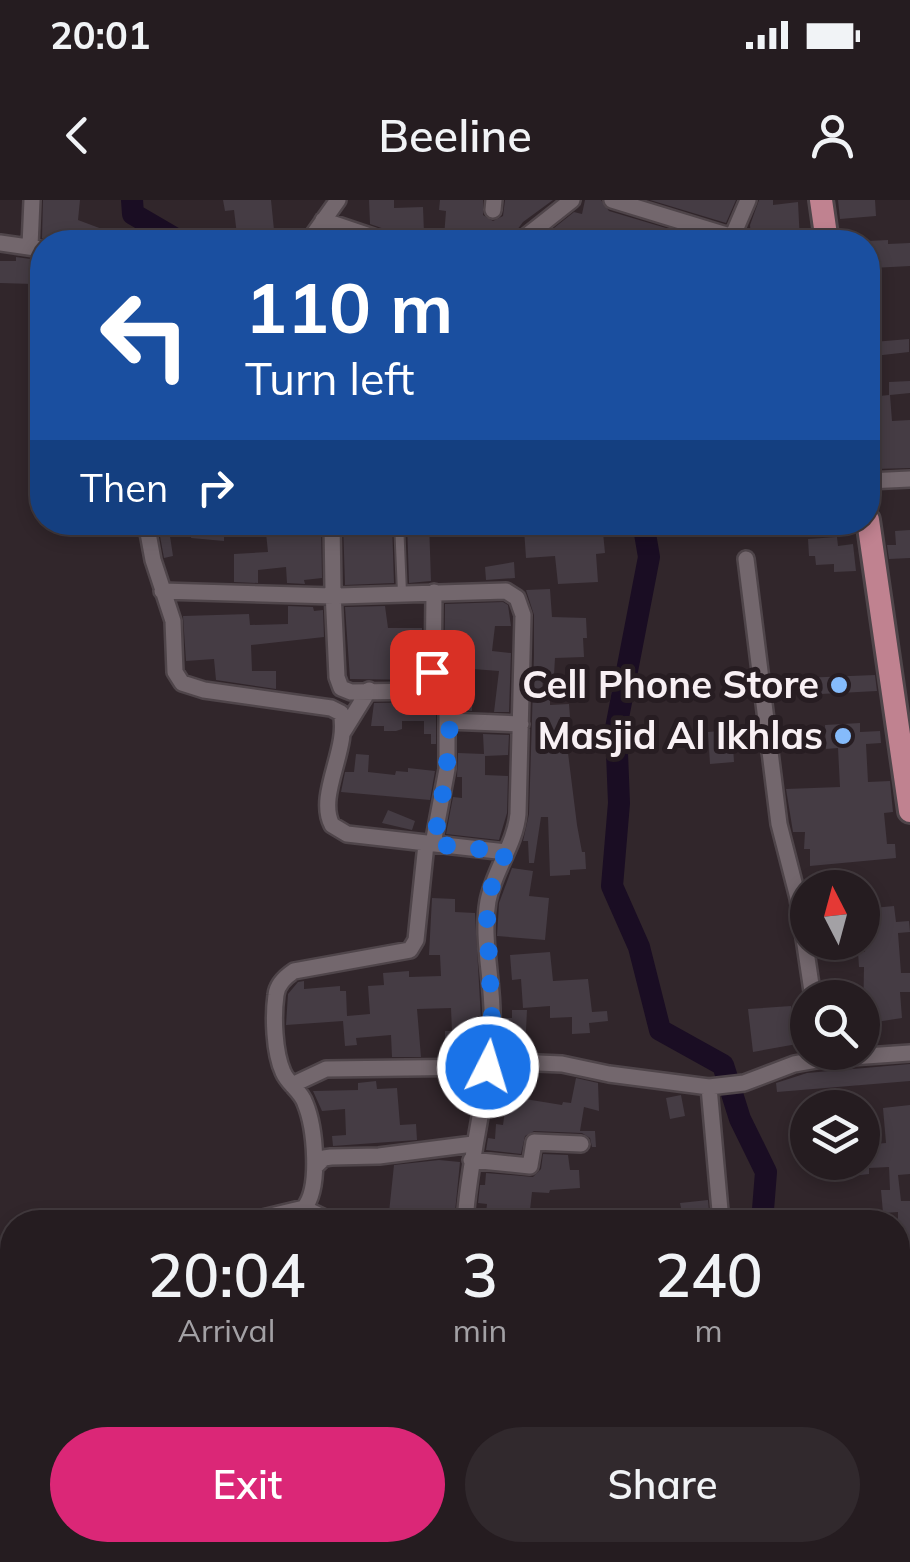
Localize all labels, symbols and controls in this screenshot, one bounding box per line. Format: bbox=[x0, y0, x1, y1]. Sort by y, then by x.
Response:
text: 20:01 bbox=[50, 11, 151, 59]
text: Beeline bbox=[378, 107, 532, 163]
icon: back bbox=[50, 108, 105, 163]
icon: person bbox=[805, 108, 860, 163]
text: 110 m bbox=[245, 263, 453, 351]
icon: left bbox=[80, 270, 210, 400]
text: Turn left bbox=[245, 350, 414, 406]
icon: right bbox=[188, 460, 243, 515]
text: Then bbox=[80, 464, 168, 512]
pin bbox=[390, 630, 475, 715]
icon: arrive bbox=[405, 645, 460, 700]
place label: Cell Phone Store bbox=[522, 660, 819, 708]
marker: Cell Phone Store bbox=[828, 674, 850, 696]
place label: Masjid Al Ikhlas bbox=[538, 711, 823, 759]
marker: Masjid Al Ikhlas bbox=[832, 725, 854, 747]
north arrow bbox=[790, 870, 880, 960]
map controls bbox=[790, 870, 880, 1180]
button: search bbox=[790, 980, 880, 1070]
position arrow bbox=[436, 1015, 540, 1119]
button: layers bbox=[790, 1090, 880, 1180]
text: 20:04 bbox=[147, 1237, 306, 1312]
text: 3 bbox=[462, 1237, 498, 1312]
text: 240 bbox=[655, 1237, 763, 1312]
text: Arrival bbox=[178, 1310, 275, 1350]
text: min bbox=[453, 1310, 507, 1350]
text: m bbox=[695, 1310, 723, 1350]
button: Exit bbox=[50, 1427, 445, 1542]
button: Share bbox=[465, 1427, 860, 1542]

